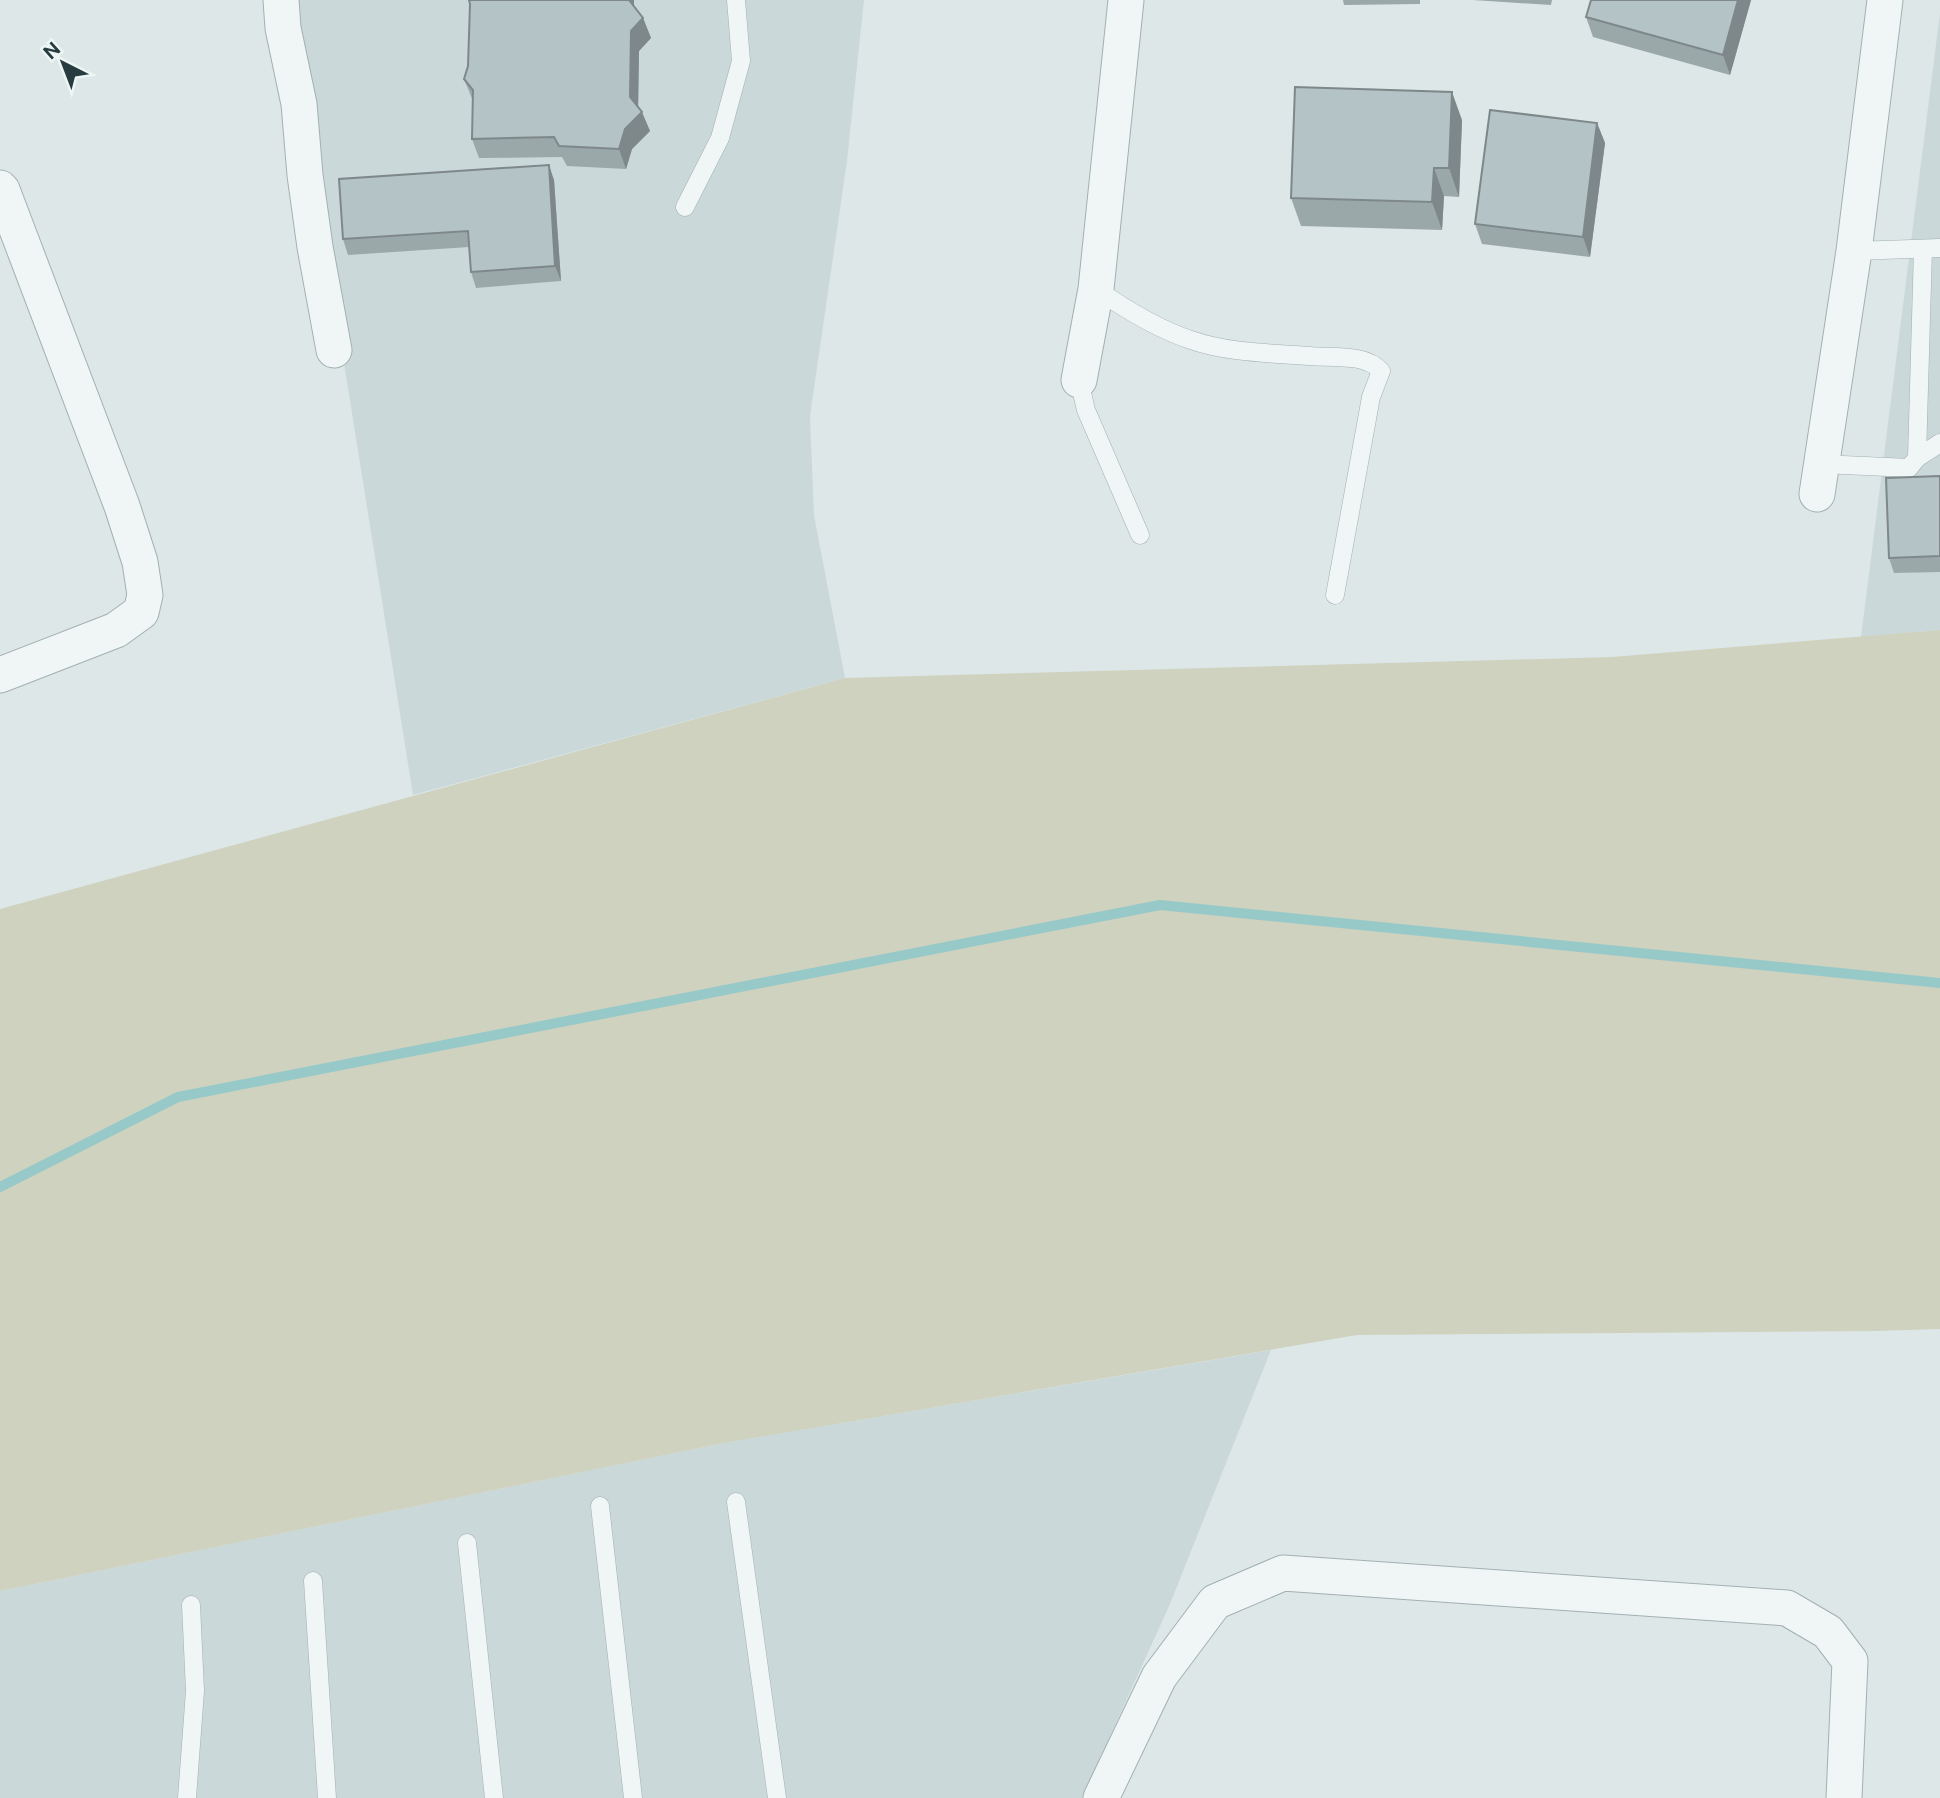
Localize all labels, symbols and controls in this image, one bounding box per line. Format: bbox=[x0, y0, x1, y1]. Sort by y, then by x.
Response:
north arrow bbox=[28, 28, 98, 98]
text: N bbox=[39, 37, 65, 64]

